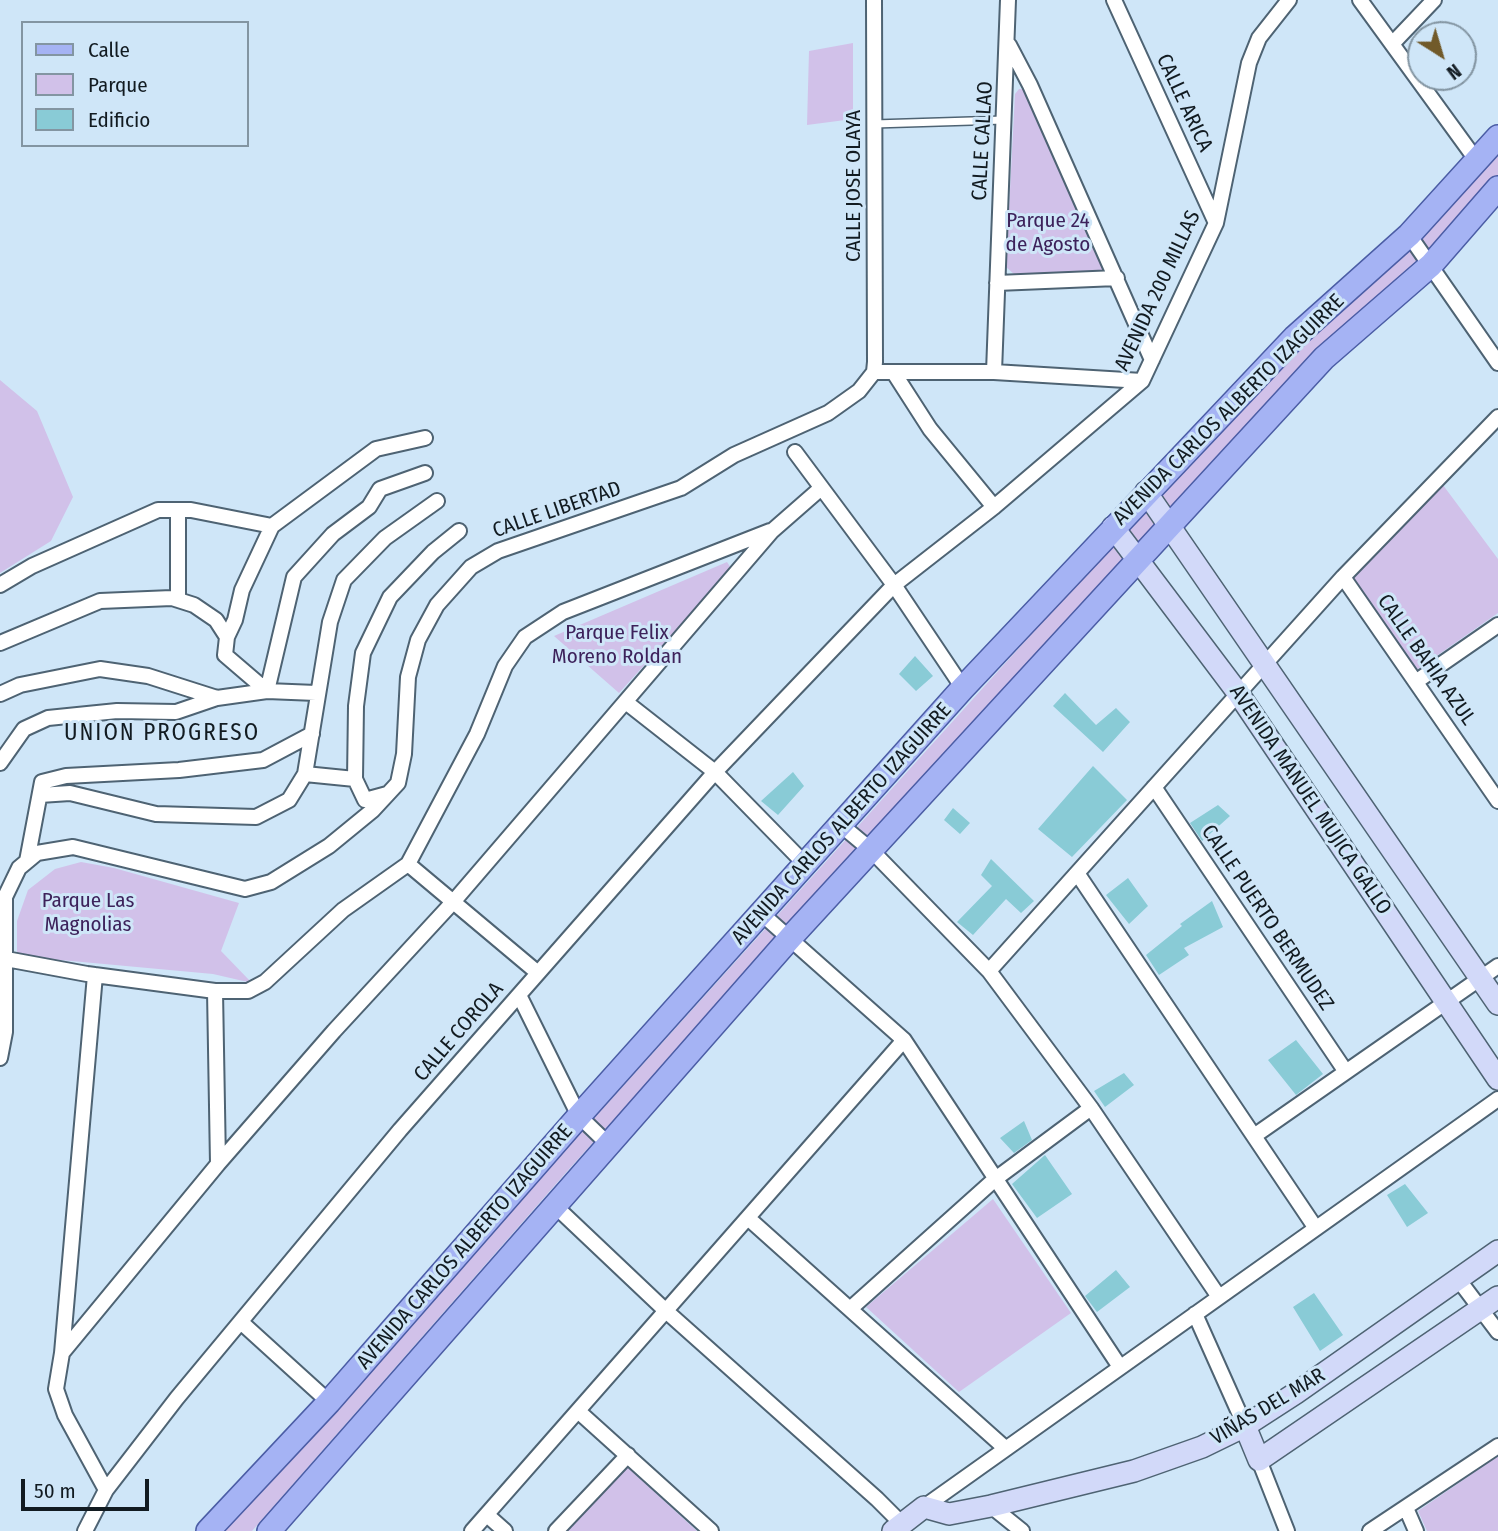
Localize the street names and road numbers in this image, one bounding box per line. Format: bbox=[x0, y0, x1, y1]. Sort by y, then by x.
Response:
street label: CALLE ARICA bbox=[1150, 50, 1218, 156]
street label: CALLE CALLAO bbox=[967, 81, 999, 201]
street label: CALLE JOSE OLAYA bbox=[841, 110, 867, 262]
street label: AVENIDA 200 MILLAS bbox=[1110, 207, 1206, 375]
street label: AVENIDA CARLOS ALBERTO IZAGUIRRE bbox=[1108, 289, 1350, 531]
street label: CALLE LIBERTAD bbox=[489, 476, 625, 544]
street label: CALLE BAHIA AZUL bbox=[1371, 590, 1481, 730]
street label: AVENIDA MANUEL MUJICA GALLO bbox=[1224, 680, 1396, 920]
street label: AVENIDA CARLOS ALBERTO IZAGUIRRE bbox=[727, 698, 957, 950]
street label: CALLE PUERTO BERMUDEZ bbox=[1196, 820, 1338, 1016]
street label: CALLE COROLA bbox=[409, 977, 509, 1087]
street label: AVENIDA CARLOS ALBERTO IZAGUIRRE bbox=[352, 1119, 578, 1375]
street label: VIÑAS DEL MAR bbox=[1206, 1363, 1330, 1451]

